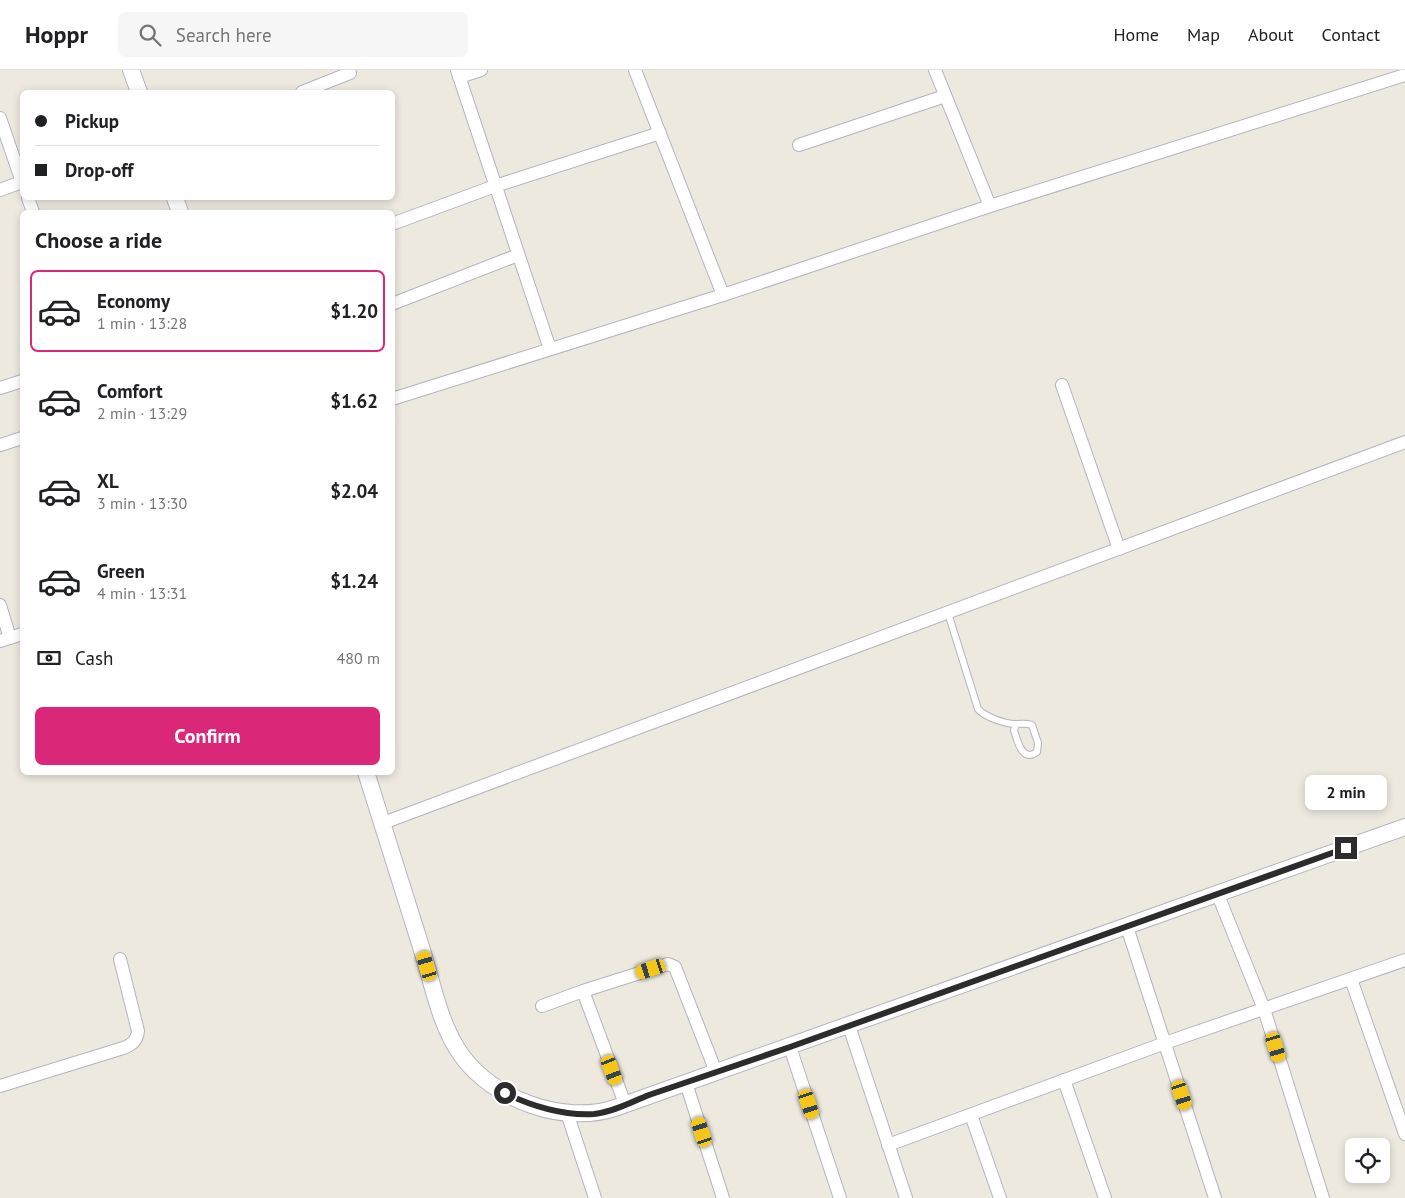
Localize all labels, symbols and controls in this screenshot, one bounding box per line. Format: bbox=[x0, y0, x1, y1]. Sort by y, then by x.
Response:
search box bbox=[118, 12, 468, 57]
text: Hoppr bbox=[25, 19, 88, 50]
icon: search bbox=[136, 21, 164, 49]
text: Search here bbox=[176, 23, 272, 47]
text: Home bbox=[1113, 23, 1159, 46]
text: Map bbox=[1187, 23, 1220, 46]
text: About bbox=[1248, 23, 1294, 46]
text: Contact bbox=[1322, 23, 1380, 46]
text: Pickup bbox=[65, 109, 119, 133]
text: Drop-off bbox=[65, 158, 133, 182]
text: Choose a ride bbox=[35, 226, 162, 254]
icon: car bbox=[37, 289, 82, 334]
text: Economy bbox=[97, 289, 170, 313]
text: $1.20 bbox=[330, 299, 378, 323]
text: 1 min · 13:28 bbox=[97, 313, 187, 333]
icon: car bbox=[37, 379, 82, 424]
text: Comfort bbox=[97, 379, 163, 403]
text: $1.62 bbox=[330, 389, 378, 413]
text: 2 min · 13:29 bbox=[97, 403, 187, 423]
icon: car bbox=[37, 469, 82, 514]
text: XL bbox=[97, 469, 119, 493]
text: $2.04 bbox=[330, 479, 378, 503]
text: 3 min · 13:30 bbox=[97, 493, 187, 513]
icon: car bbox=[37, 559, 82, 604]
text: Green bbox=[97, 559, 145, 583]
text: $1.24 bbox=[330, 569, 378, 593]
text: 4 min · 13:31 bbox=[97, 583, 187, 603]
icon: cash bbox=[35, 644, 63, 672]
text: Cash bbox=[75, 646, 113, 670]
text: 480 m bbox=[337, 648, 380, 668]
button: Confirm bbox=[35, 707, 380, 765]
callout: 2 min bbox=[1305, 776, 1387, 810]
text: 2 min bbox=[1326, 782, 1366, 802]
route end bbox=[1335, 837, 1357, 859]
car bbox=[415, 949, 438, 983]
car bbox=[634, 957, 667, 981]
car bbox=[1264, 1030, 1287, 1064]
car bbox=[599, 1053, 624, 1087]
car bbox=[1170, 1078, 1193, 1112]
route start bbox=[494, 1082, 516, 1104]
car bbox=[797, 1087, 820, 1121]
car bbox=[690, 1115, 713, 1149]
map controls bbox=[1345, 1138, 1390, 1183]
button: locate bbox=[1345, 1138, 1390, 1183]

